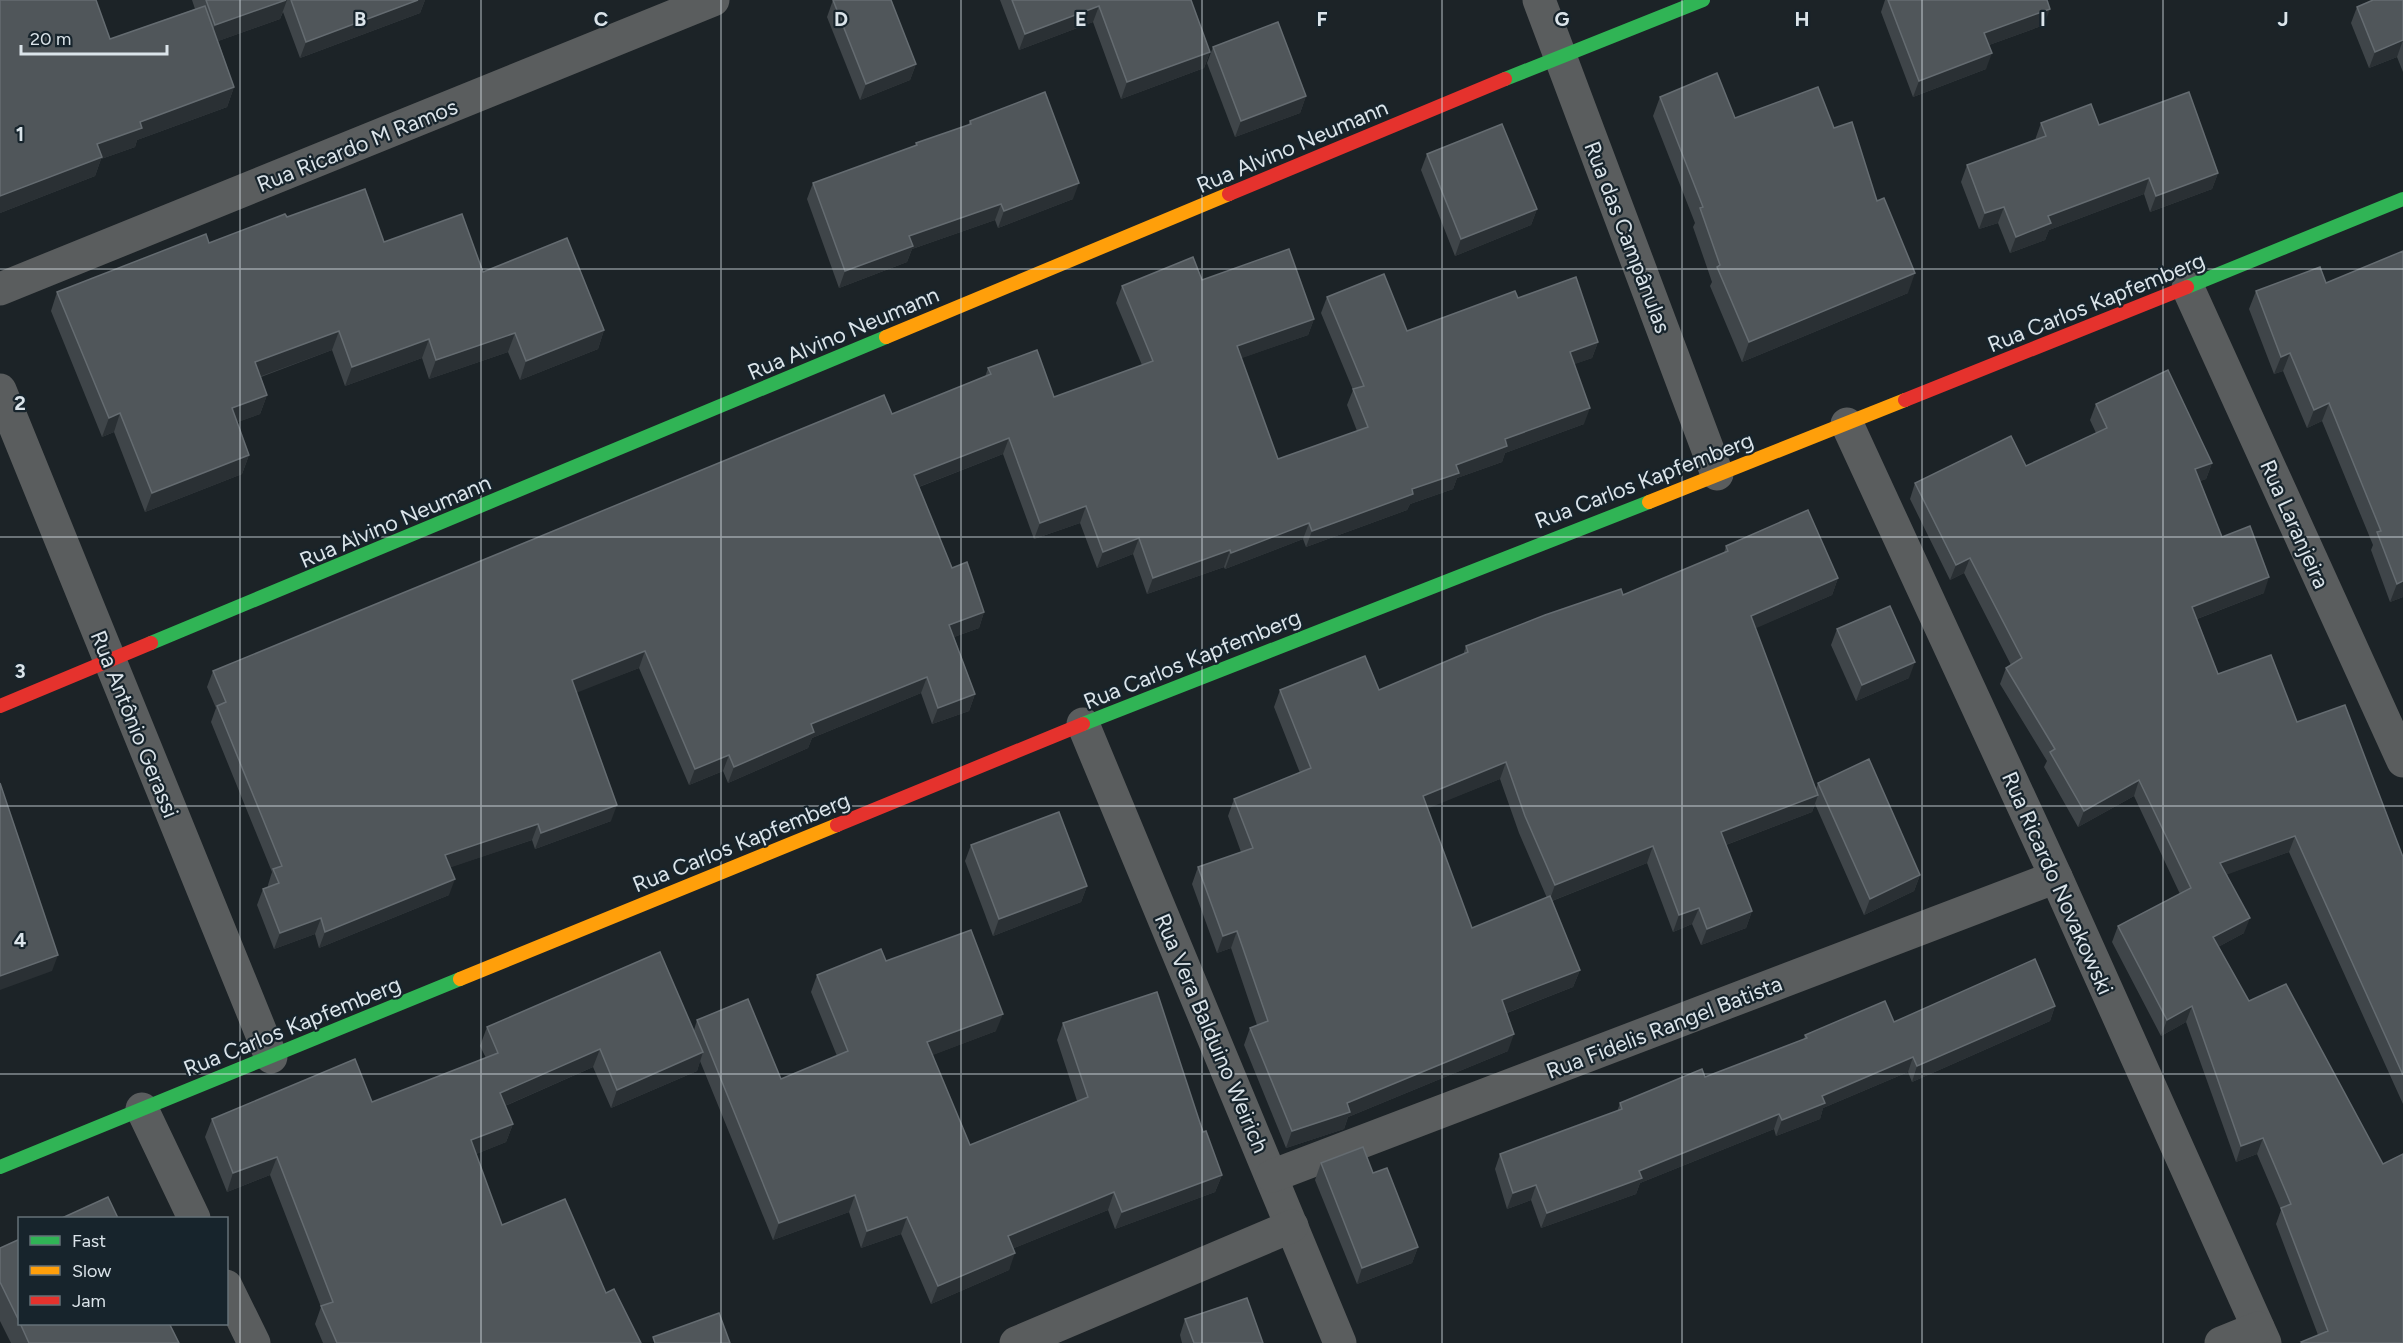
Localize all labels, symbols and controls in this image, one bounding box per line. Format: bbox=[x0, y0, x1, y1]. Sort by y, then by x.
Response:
text: B bbox=[354, 7, 366, 31]
text: C bbox=[594, 7, 608, 31]
text: D bbox=[834, 7, 848, 31]
text: E bbox=[1075, 7, 1087, 31]
text: F bbox=[1316, 7, 1328, 31]
text: G bbox=[1555, 7, 1570, 31]
text: H bbox=[1795, 7, 1810, 31]
text: I bbox=[2040, 7, 2046, 31]
text: J bbox=[2277, 7, 2289, 31]
scale bar bbox=[21, 18, 166, 56]
text: 20 m bbox=[30, 28, 71, 50]
street label: Rua Ricardo M Ramos bbox=[253, 93, 461, 198]
street label: Rua Alvino Neumann bbox=[1192, 94, 1392, 199]
text: 1 bbox=[16, 122, 24, 146]
street label: Rua das Campânulas bbox=[1578, 137, 1677, 337]
street label: Rua Carlos Kapfemberg bbox=[1984, 246, 2209, 358]
street label: Rua Alvino Neumann bbox=[743, 281, 943, 386]
text: 2 bbox=[14, 391, 26, 415]
street label: Rua Carlos Kapfemberg bbox=[1531, 426, 1757, 535]
street label: Rua Laranjeira bbox=[2254, 456, 2335, 593]
street label: Rua Alvino Neumann bbox=[295, 469, 495, 574]
street label: Rua Carlos Kapfemberg bbox=[1080, 603, 1305, 715]
street label: Rua Antônio Gerassi bbox=[85, 627, 184, 822]
text: 3 bbox=[14, 659, 26, 683]
street label: Rua Ricardo Novakowski bbox=[1996, 767, 2119, 999]
street label: Rua Carlos Kapfemberg bbox=[629, 786, 854, 898]
street label: Rua Vera Balduino Weirich bbox=[1149, 909, 1274, 1157]
text: 4 bbox=[14, 928, 27, 952]
street label: Rua Carlos Kapfemberg bbox=[180, 970, 405, 1082]
street label: Rua Fidelis Rangel Batista bbox=[1542, 970, 1786, 1085]
legend bbox=[18, 1217, 228, 1325]
text: Fast bbox=[72, 1230, 106, 1252]
text: Slow bbox=[72, 1260, 111, 1282]
text: Jam bbox=[72, 1290, 106, 1312]

